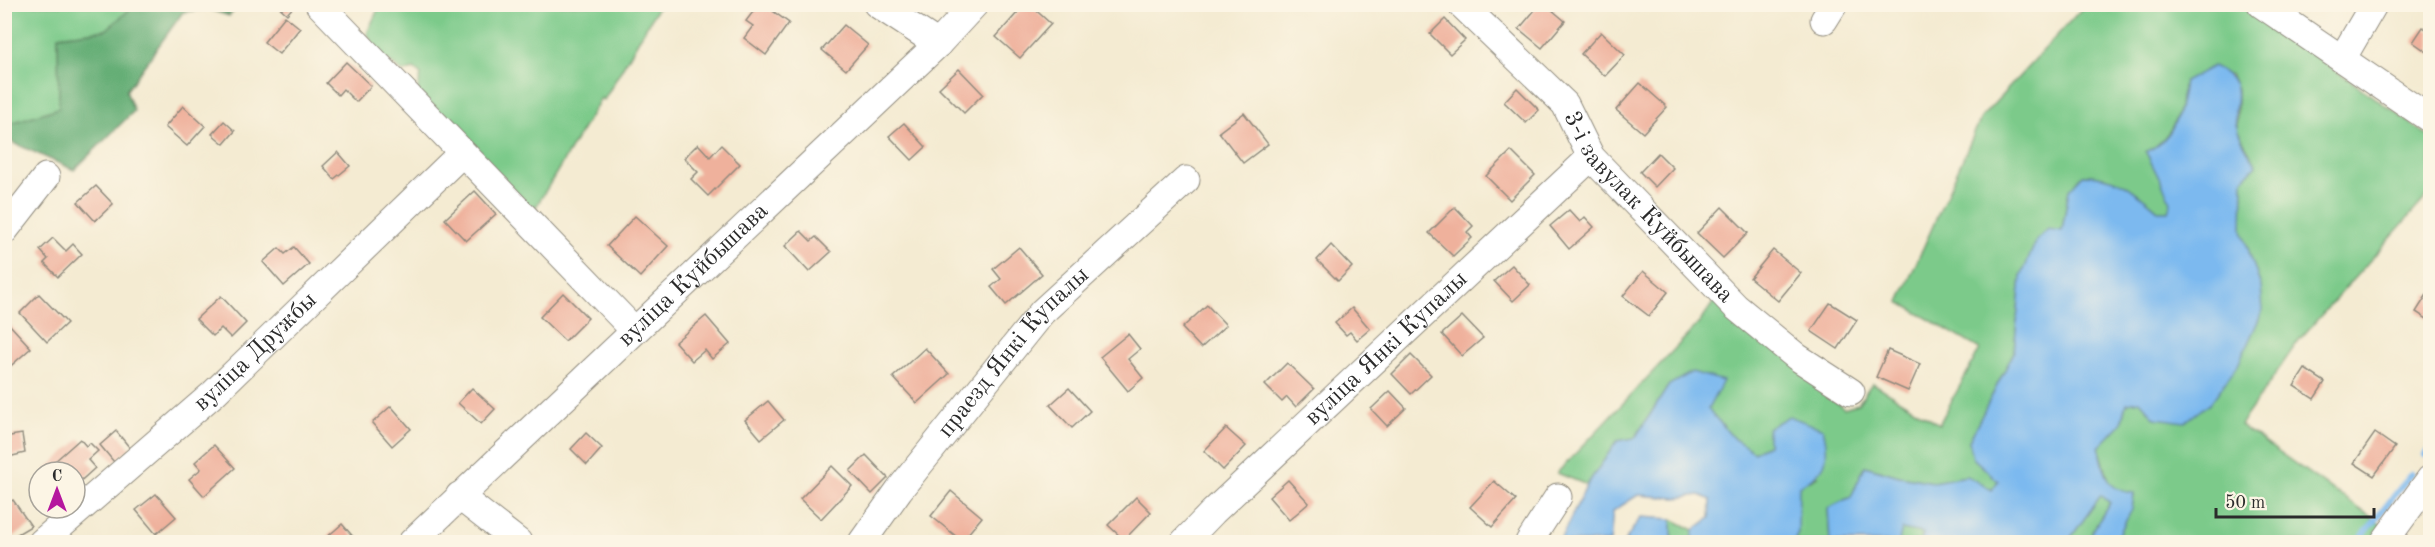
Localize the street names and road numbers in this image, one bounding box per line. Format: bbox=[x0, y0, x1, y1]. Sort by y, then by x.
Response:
street label: 3-і завулак Куйбышава bbox=[1559, 108, 1738, 308]
street label: вуліца Куйбышава bbox=[614, 199, 773, 351]
street label: праезд Янкі Купалы bbox=[934, 263, 1094, 442]
street label: вуліца Янкі Купалы bbox=[1301, 267, 1472, 430]
street label: вуліца Дружбы bbox=[190, 288, 322, 416]

